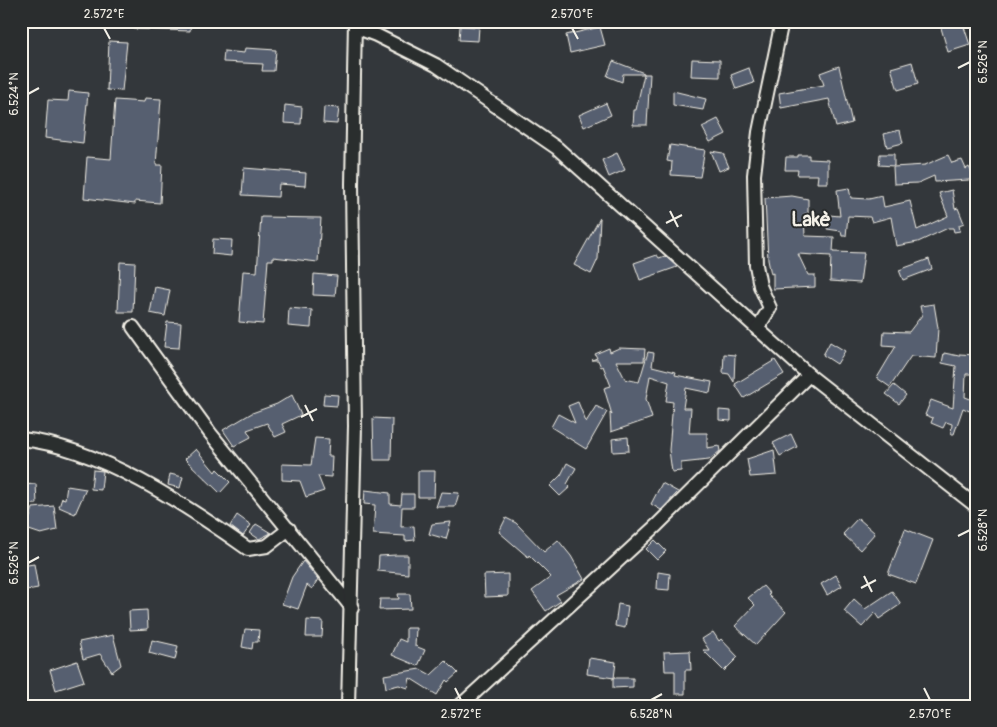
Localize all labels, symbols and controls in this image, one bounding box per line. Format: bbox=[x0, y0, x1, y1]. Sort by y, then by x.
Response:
text: 2.572°E bbox=[84, 7, 124, 22]
text: 2.570°E bbox=[551, 7, 593, 22]
text: 6.526°N bbox=[976, 40, 991, 84]
text: 6.524°N bbox=[7, 72, 22, 116]
district label: Lakè bbox=[791, 207, 831, 232]
text: 6.528°N bbox=[976, 509, 991, 551]
text: 6.526°N bbox=[7, 541, 22, 585]
text: 2.572°E bbox=[441, 707, 481, 722]
text: 6.528°N bbox=[630, 707, 672, 722]
text: 2.570°E bbox=[909, 707, 951, 722]

